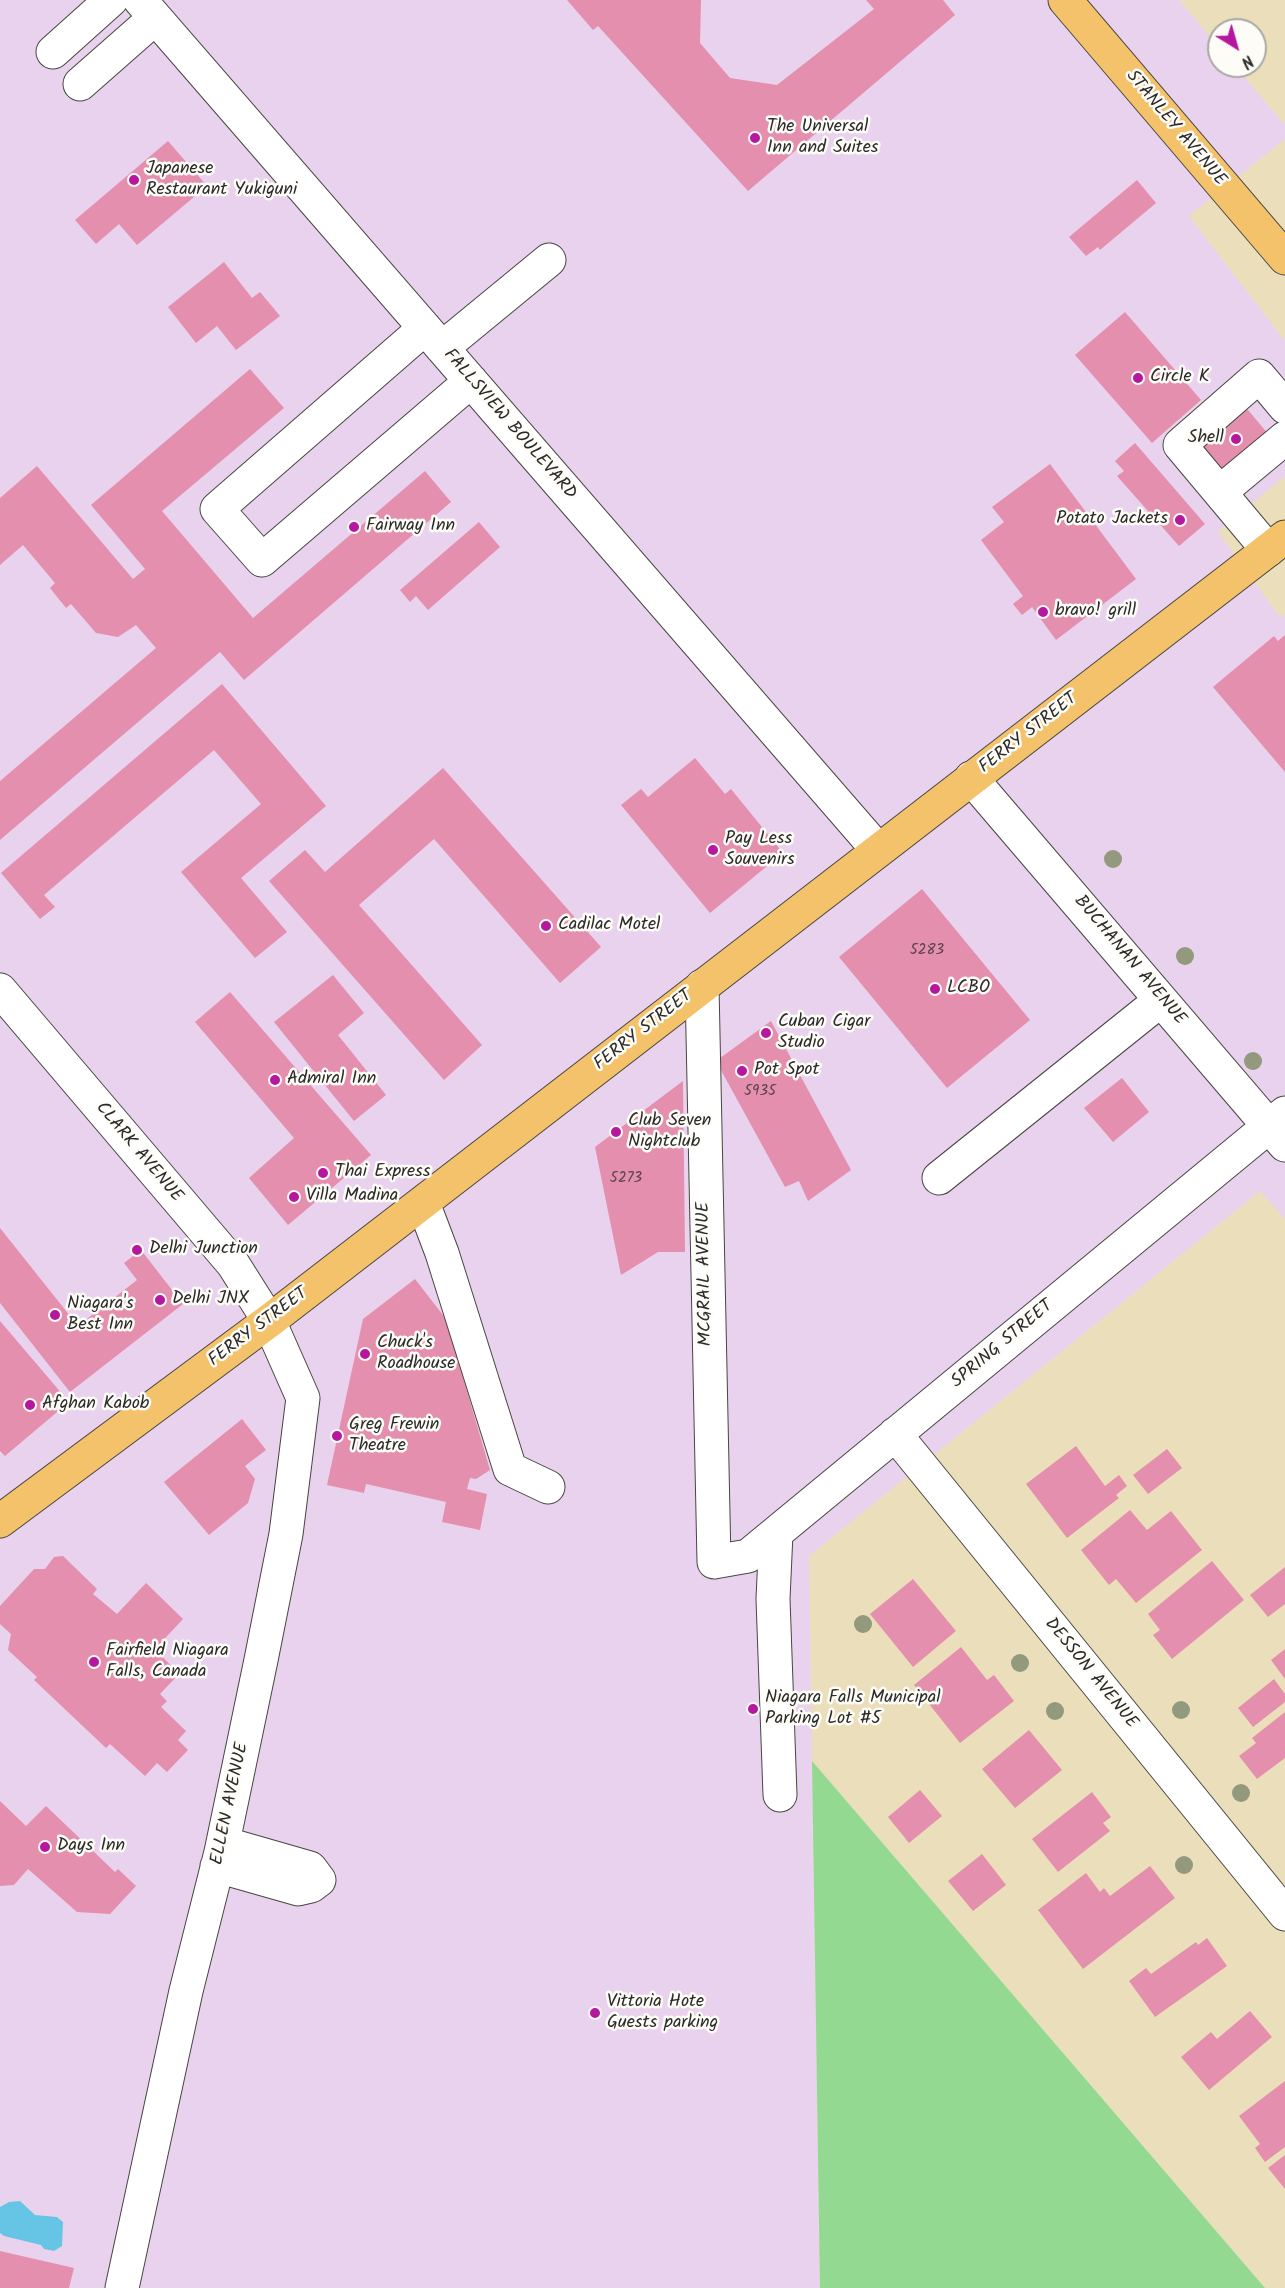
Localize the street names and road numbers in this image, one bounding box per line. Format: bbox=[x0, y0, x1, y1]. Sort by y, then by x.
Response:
street label: STANLEY AVENUE bbox=[1120, 67, 1230, 191]
street label: FALLSVIEW BOULEVARD bbox=[438, 345, 580, 505]
street label: FERRY STREET bbox=[975, 689, 1083, 779]
street label: BUCHANAN AVENUE bbox=[1068, 892, 1190, 1030]
street label: FERRY STREET bbox=[590, 986, 698, 1076]
street label: CLARK AVENUE bbox=[90, 1098, 186, 1208]
street label: MCGRAIL AVENUE bbox=[694, 1202, 718, 1346]
street label: FERRY STREET bbox=[205, 1284, 313, 1372]
street label: SPRING STREET bbox=[948, 1296, 1058, 1394]
street label: DESSON AVENUE bbox=[1039, 1614, 1141, 1734]
street label: ELLEN AVENUE bbox=[207, 1741, 255, 1867]

